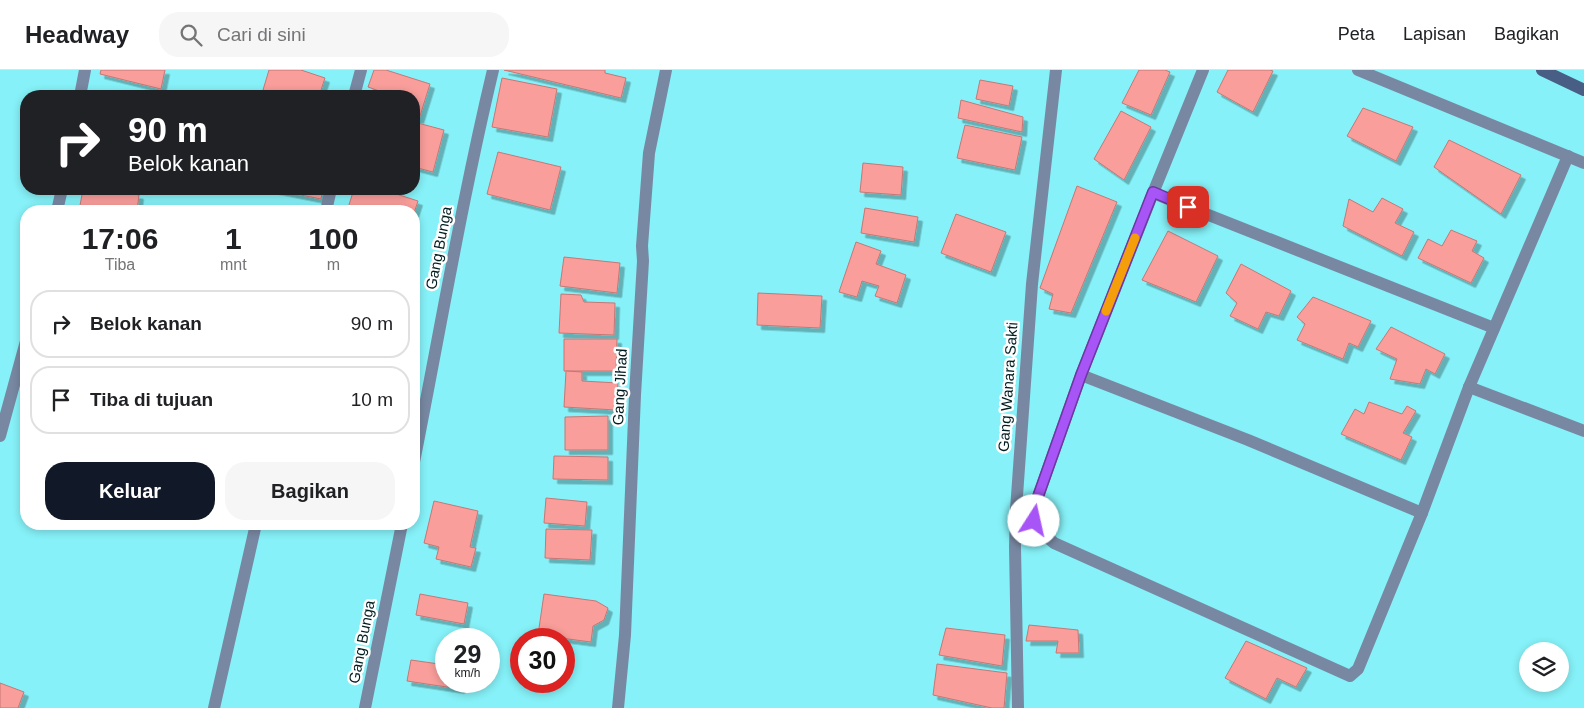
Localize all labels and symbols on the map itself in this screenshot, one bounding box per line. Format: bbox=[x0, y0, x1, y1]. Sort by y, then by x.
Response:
pin bbox=[1167, 186, 1209, 228]
street label: Gang Bunga bbox=[422, 204, 455, 291]
street label: Gang Wanara Sakti bbox=[994, 321, 1021, 453]
street label: Gang Jihad bbox=[609, 348, 630, 426]
position arrow bbox=[1007, 494, 1059, 546]
street label: Gang Bunga bbox=[345, 598, 378, 685]
speed limit sign: 30 bbox=[510, 628, 575, 693]

